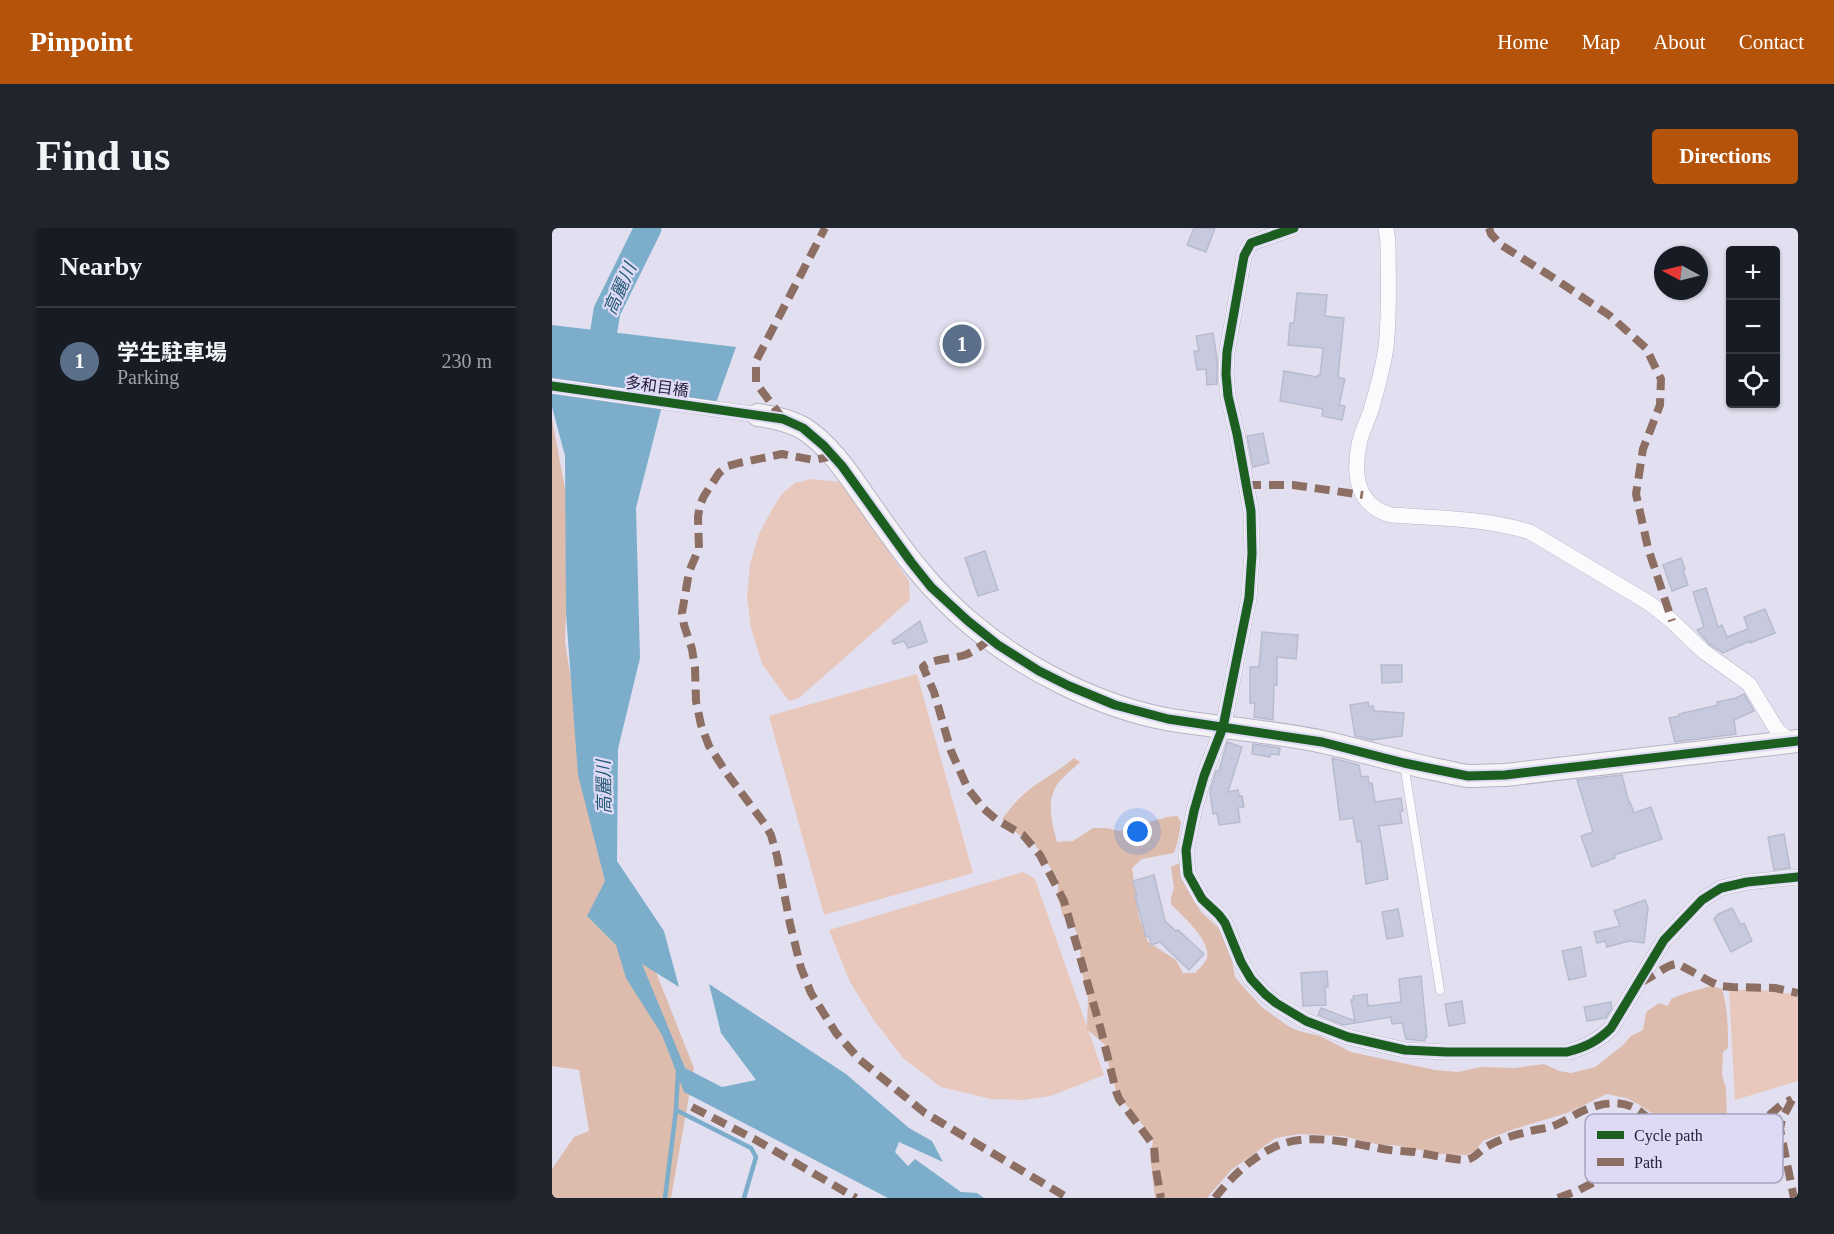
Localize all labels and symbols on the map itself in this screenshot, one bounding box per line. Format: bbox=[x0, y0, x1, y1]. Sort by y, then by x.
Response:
north arrow bbox=[1654, 246, 1708, 300]
water label: 高麗川 bbox=[600, 258, 641, 318]
pin: 1 bbox=[942, 322, 982, 366]
street label: 多和目橋 bbox=[624, 374, 690, 399]
water label: 高麗川 bbox=[593, 758, 614, 814]
your location bbox=[1123, 817, 1152, 846]
legend bbox=[1585, 1114, 1783, 1183]
text: Cycle path bbox=[1634, 1127, 1703, 1145]
text: Path bbox=[1634, 1154, 1662, 1171]

